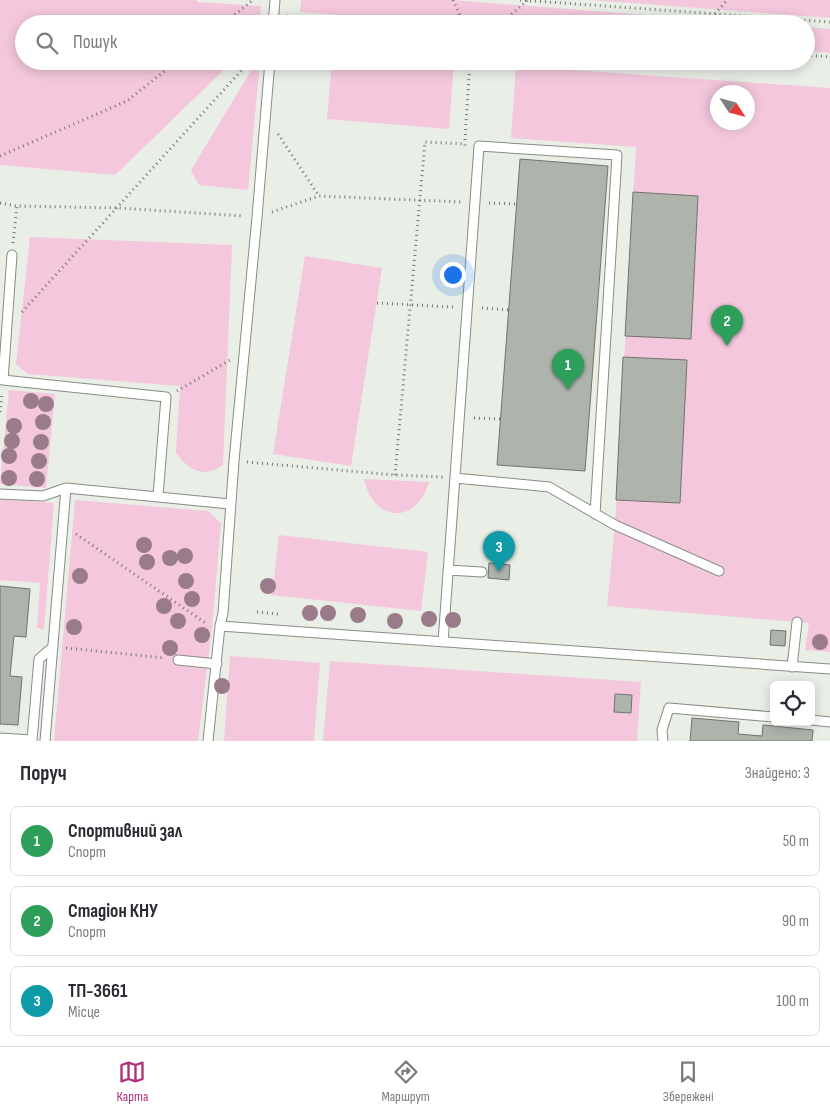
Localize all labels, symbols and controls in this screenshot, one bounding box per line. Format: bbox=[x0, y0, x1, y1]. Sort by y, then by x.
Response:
search box bbox=[15, 15, 815, 70]
icon: search bbox=[33, 29, 61, 57]
text: Пошук bbox=[73, 31, 117, 54]
north arrow bbox=[710, 85, 755, 130]
your location bbox=[440, 262, 466, 288]
pin: 2 bbox=[711, 305, 743, 346]
pin: 1 bbox=[552, 349, 584, 390]
pin: 3 bbox=[483, 531, 515, 572]
map controls bbox=[770, 681, 815, 726]
button: locate bbox=[770, 681, 815, 726]
text: Поруч bbox=[20, 761, 67, 786]
text: Знайдено: 3 bbox=[745, 764, 810, 783]
text: Спортивний зал bbox=[68, 820, 182, 843]
text: 1 bbox=[34, 832, 40, 851]
text: 50 m bbox=[783, 832, 809, 851]
text: Спорт bbox=[68, 843, 106, 862]
text: Стадіон КНУ bbox=[68, 900, 158, 923]
text: 2 bbox=[33, 912, 41, 931]
text: 90 m bbox=[782, 912, 809, 931]
text: Спорт bbox=[68, 923, 106, 942]
text: ТП-3661 bbox=[68, 980, 127, 1003]
text: 3 bbox=[33, 992, 41, 1011]
text: 100 m bbox=[776, 992, 809, 1011]
text: Місце bbox=[68, 1003, 100, 1022]
tab: Карта bbox=[117, 1058, 148, 1105]
tab: Маршрут bbox=[381, 1058, 430, 1105]
tab: Збережені bbox=[663, 1058, 713, 1105]

